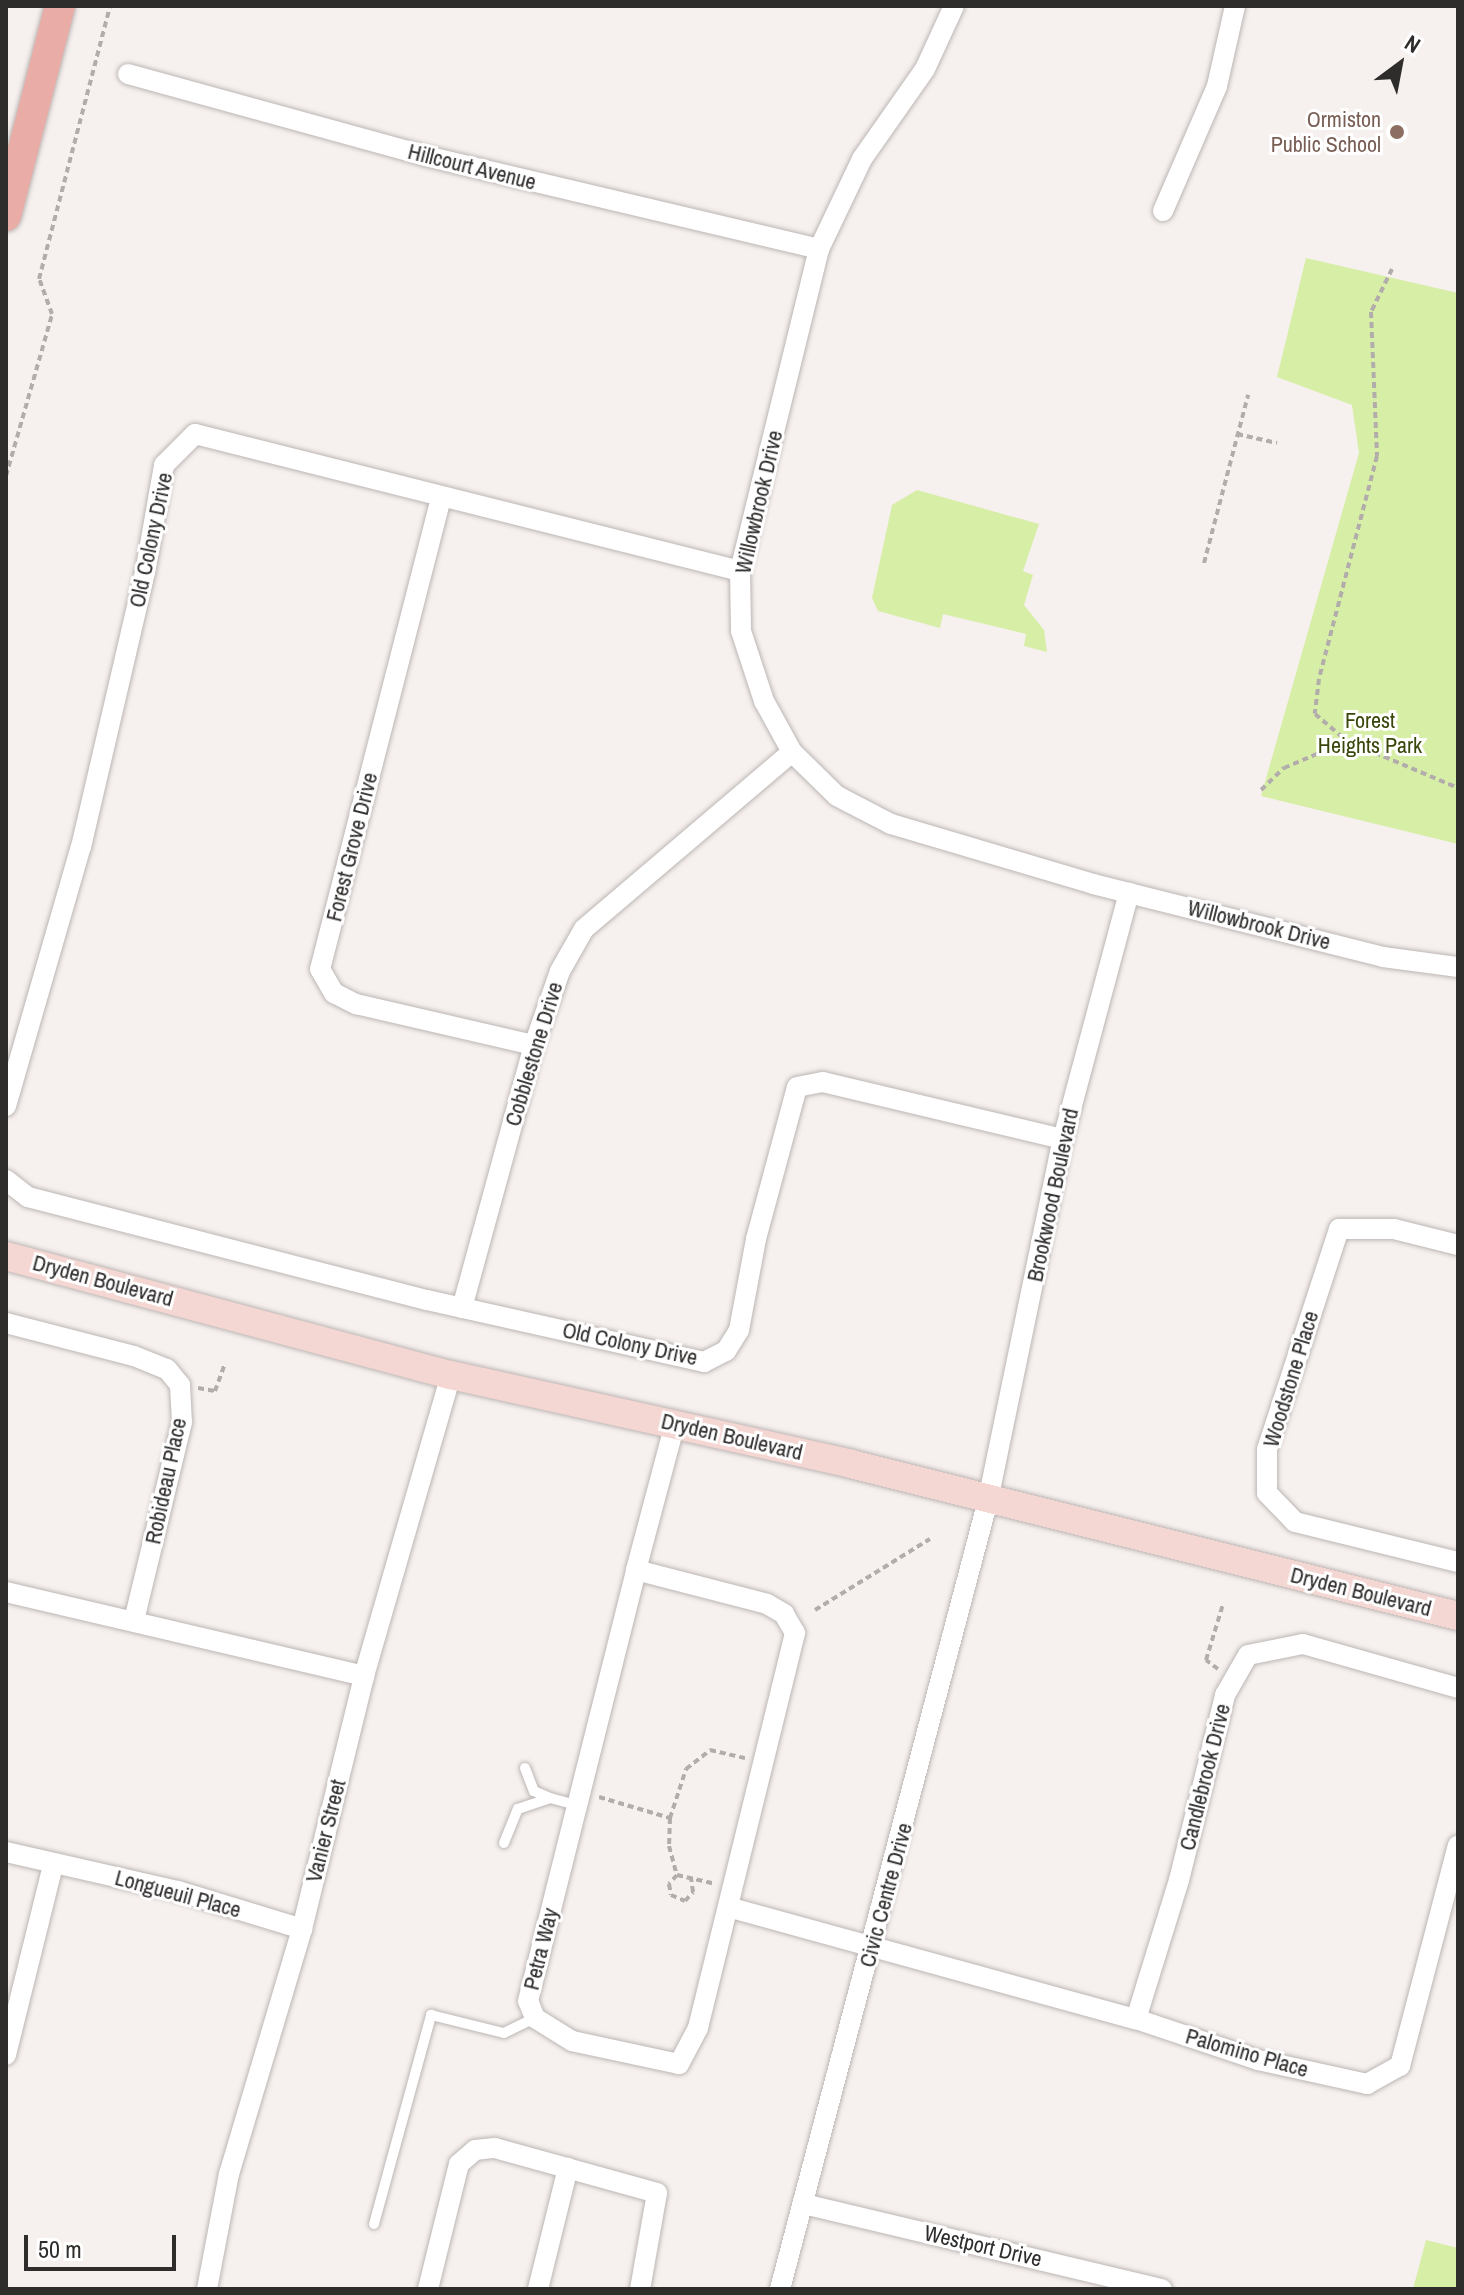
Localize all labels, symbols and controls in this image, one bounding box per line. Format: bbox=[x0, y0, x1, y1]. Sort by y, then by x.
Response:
north arrow bbox=[1360, 24, 1440, 104]
text: N bbox=[1399, 27, 1426, 60]
place label: Ormiston Public School bbox=[1271, 106, 1381, 158]
marker: Ormiston Public School bbox=[1388, 123, 1406, 141]
street label: Hillcourt Avenue bbox=[405, 138, 539, 196]
street label: Willowbrook Drive bbox=[730, 428, 788, 576]
street label: Old Colony Drive bbox=[124, 470, 178, 610]
park label: Forest Heights Park bbox=[1318, 707, 1422, 758]
street label: Forest Grove Drive bbox=[321, 770, 383, 924]
street label: Willowbrook Drive bbox=[1185, 894, 1333, 956]
street label: Cobblestone Drive bbox=[500, 979, 568, 1129]
street label: Brookwood Boulevard bbox=[1022, 1106, 1084, 1284]
street label: Dryden Boulevard bbox=[30, 1250, 176, 1312]
street label: Woodstone Place bbox=[1258, 1308, 1324, 1450]
street label: Old Colony Drive bbox=[560, 1317, 700, 1371]
street label: Dryden Boulevard bbox=[659, 1408, 805, 1466]
street label: Robideau Place bbox=[140, 1415, 192, 1547]
street label: Dryden Boulevard bbox=[1288, 1562, 1434, 1622]
street label: Candlebrook Drive bbox=[1174, 1701, 1236, 1853]
street label: Vanier Street bbox=[300, 1777, 352, 1885]
street label: Civic Centre Drive bbox=[854, 1820, 918, 1970]
street label: Longueuil Place bbox=[112, 1865, 244, 1923]
street label: Petra Way bbox=[518, 1905, 564, 1993]
street label: Palomino Place bbox=[1183, 2023, 1311, 2083]
scale bar bbox=[28, 2219, 180, 2269]
street label: Westport Drive bbox=[922, 2220, 1044, 2272]
text: 50 m bbox=[38, 2233, 82, 2265]

